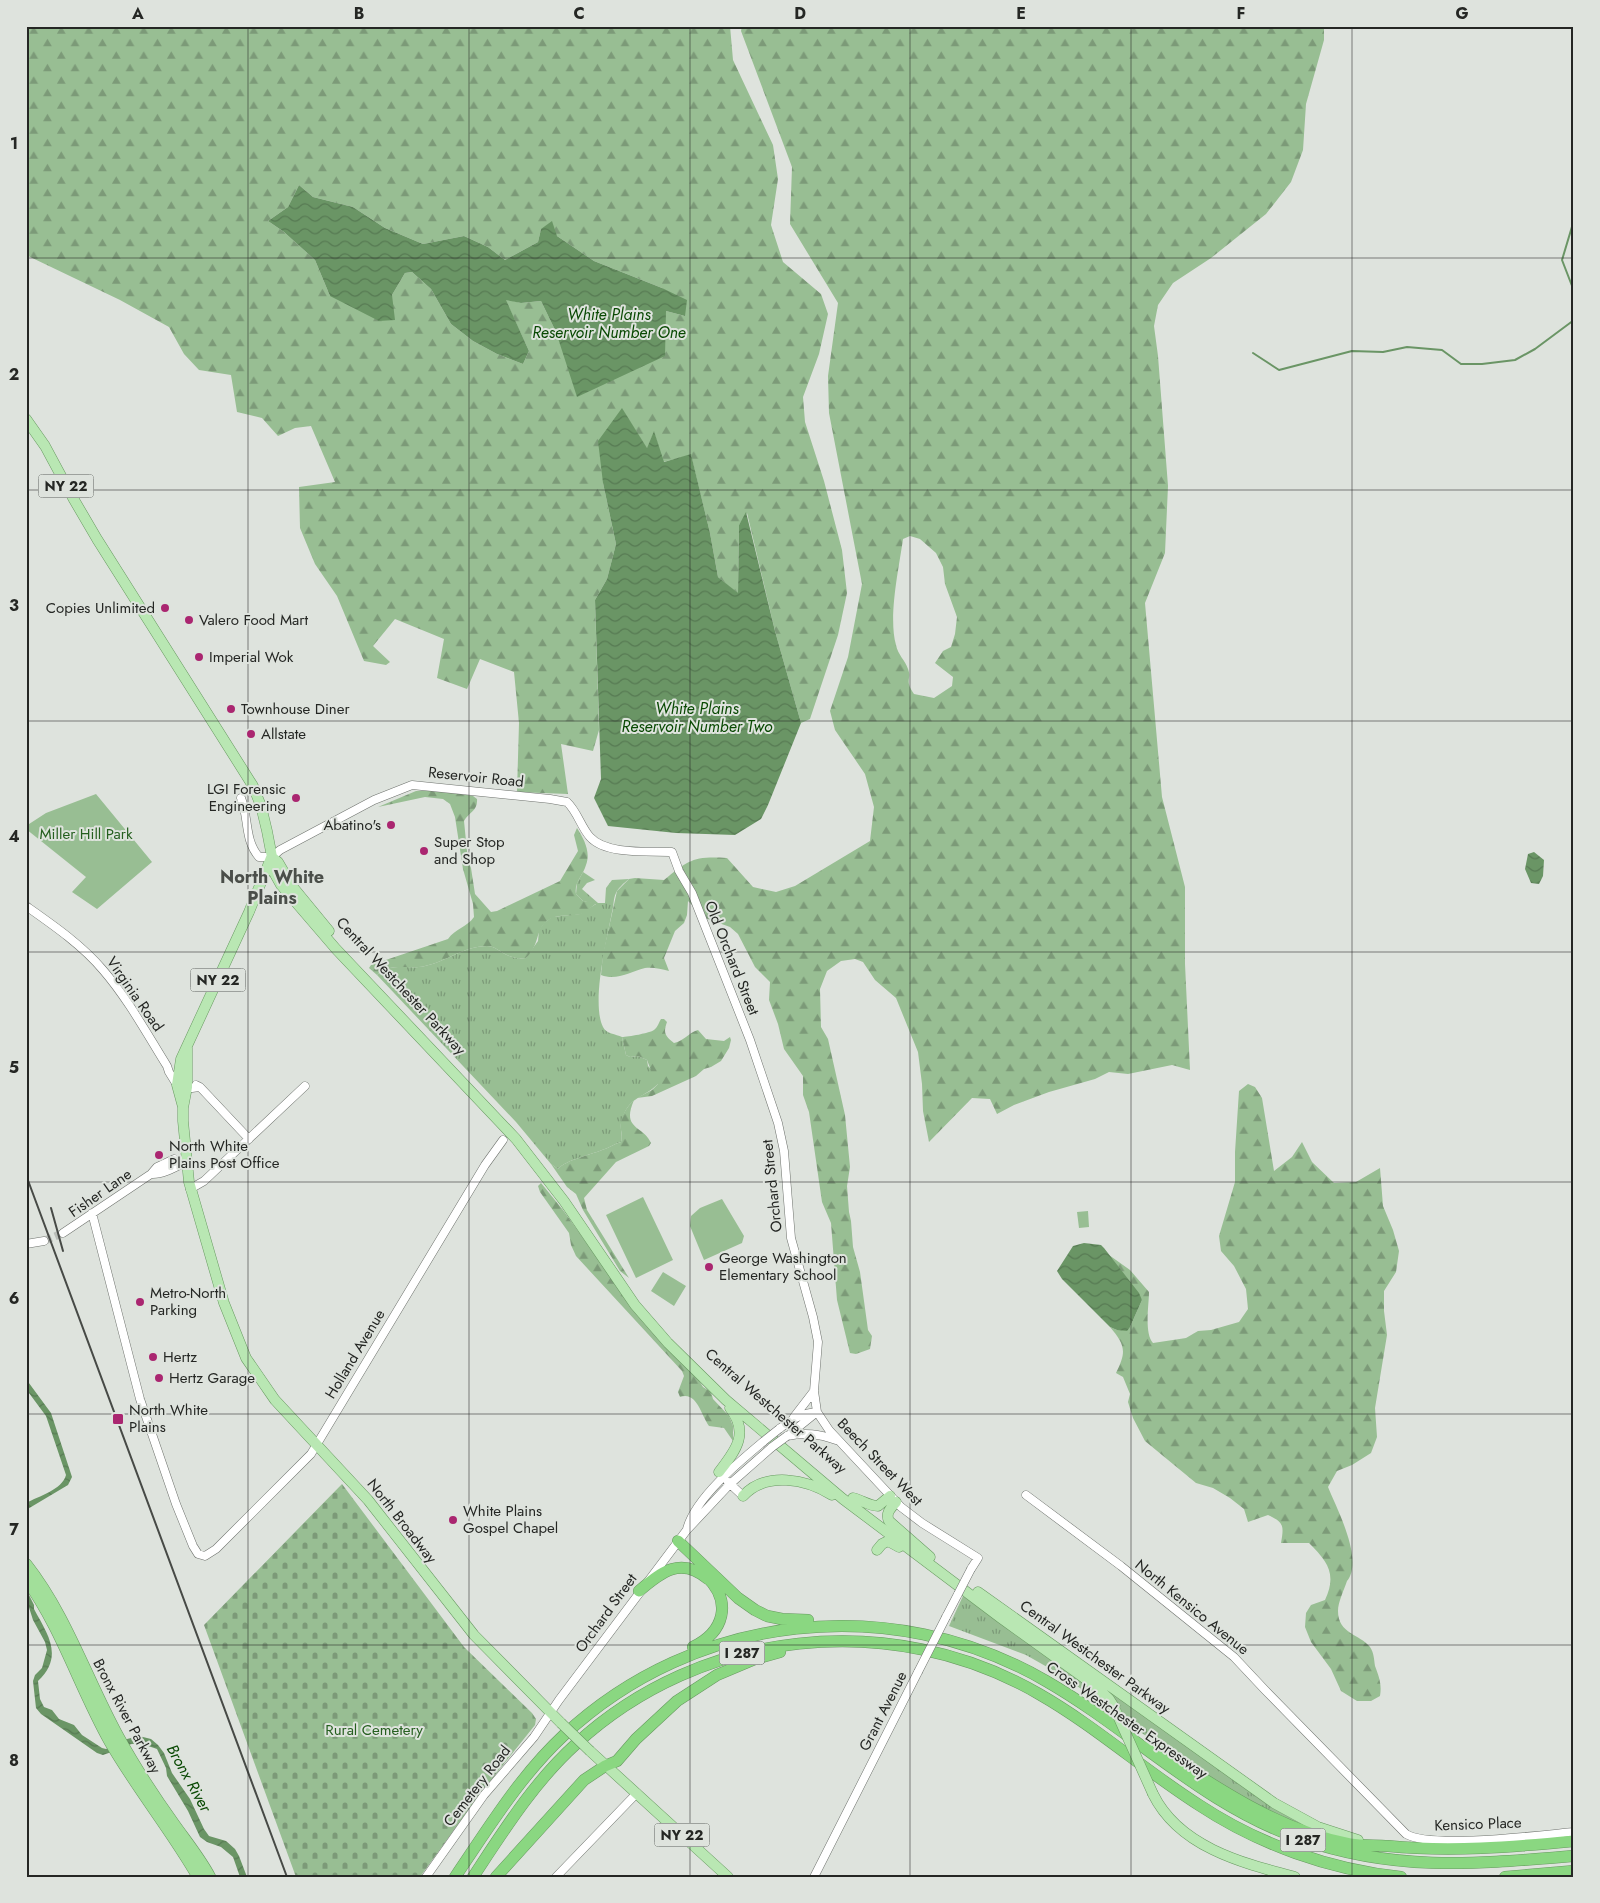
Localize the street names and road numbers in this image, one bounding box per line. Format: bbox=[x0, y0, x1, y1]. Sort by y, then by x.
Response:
road number: NY 22 bbox=[38, 474, 94, 498]
street label: Reservoir Road bbox=[427, 761, 525, 793]
street label: Old Orchard Street bbox=[699, 898, 765, 1019]
street label: Central Westchester Parkway bbox=[331, 912, 471, 1060]
street label: Virginia Road bbox=[101, 952, 169, 1036]
road number: NY 22 bbox=[190, 968, 246, 992]
street label: Orchard Street bbox=[756, 1138, 788, 1233]
street label: Fisher Lane bbox=[64, 1163, 136, 1223]
street label: Holland Avenue bbox=[320, 1305, 390, 1403]
street label: Central Westchester Parkway bbox=[700, 1343, 852, 1479]
street label: Beech Street West bbox=[832, 1413, 928, 1511]
street label: North Broadway bbox=[362, 1474, 442, 1568]
street label: North Kensico Avenue bbox=[1130, 1554, 1254, 1660]
street label: Orchard Street bbox=[570, 1569, 642, 1657]
street label: Central Westchester Parkway bbox=[1015, 1595, 1175, 1719]
road number: I 287 bbox=[720, 1642, 764, 1665]
street label: Bronx River Parkway bbox=[87, 1655, 167, 1778]
street label: Cross Westchester Expressway bbox=[1042, 1656, 1212, 1784]
street label: Grant Avenue bbox=[854, 1667, 913, 1755]
street label: Cemetery Road bbox=[438, 1741, 516, 1831]
street label: Kensico Place bbox=[1434, 1811, 1522, 1837]
road number: NY 22 bbox=[654, 1824, 710, 1846]
road number: I 287 bbox=[1280, 1828, 1326, 1852]

